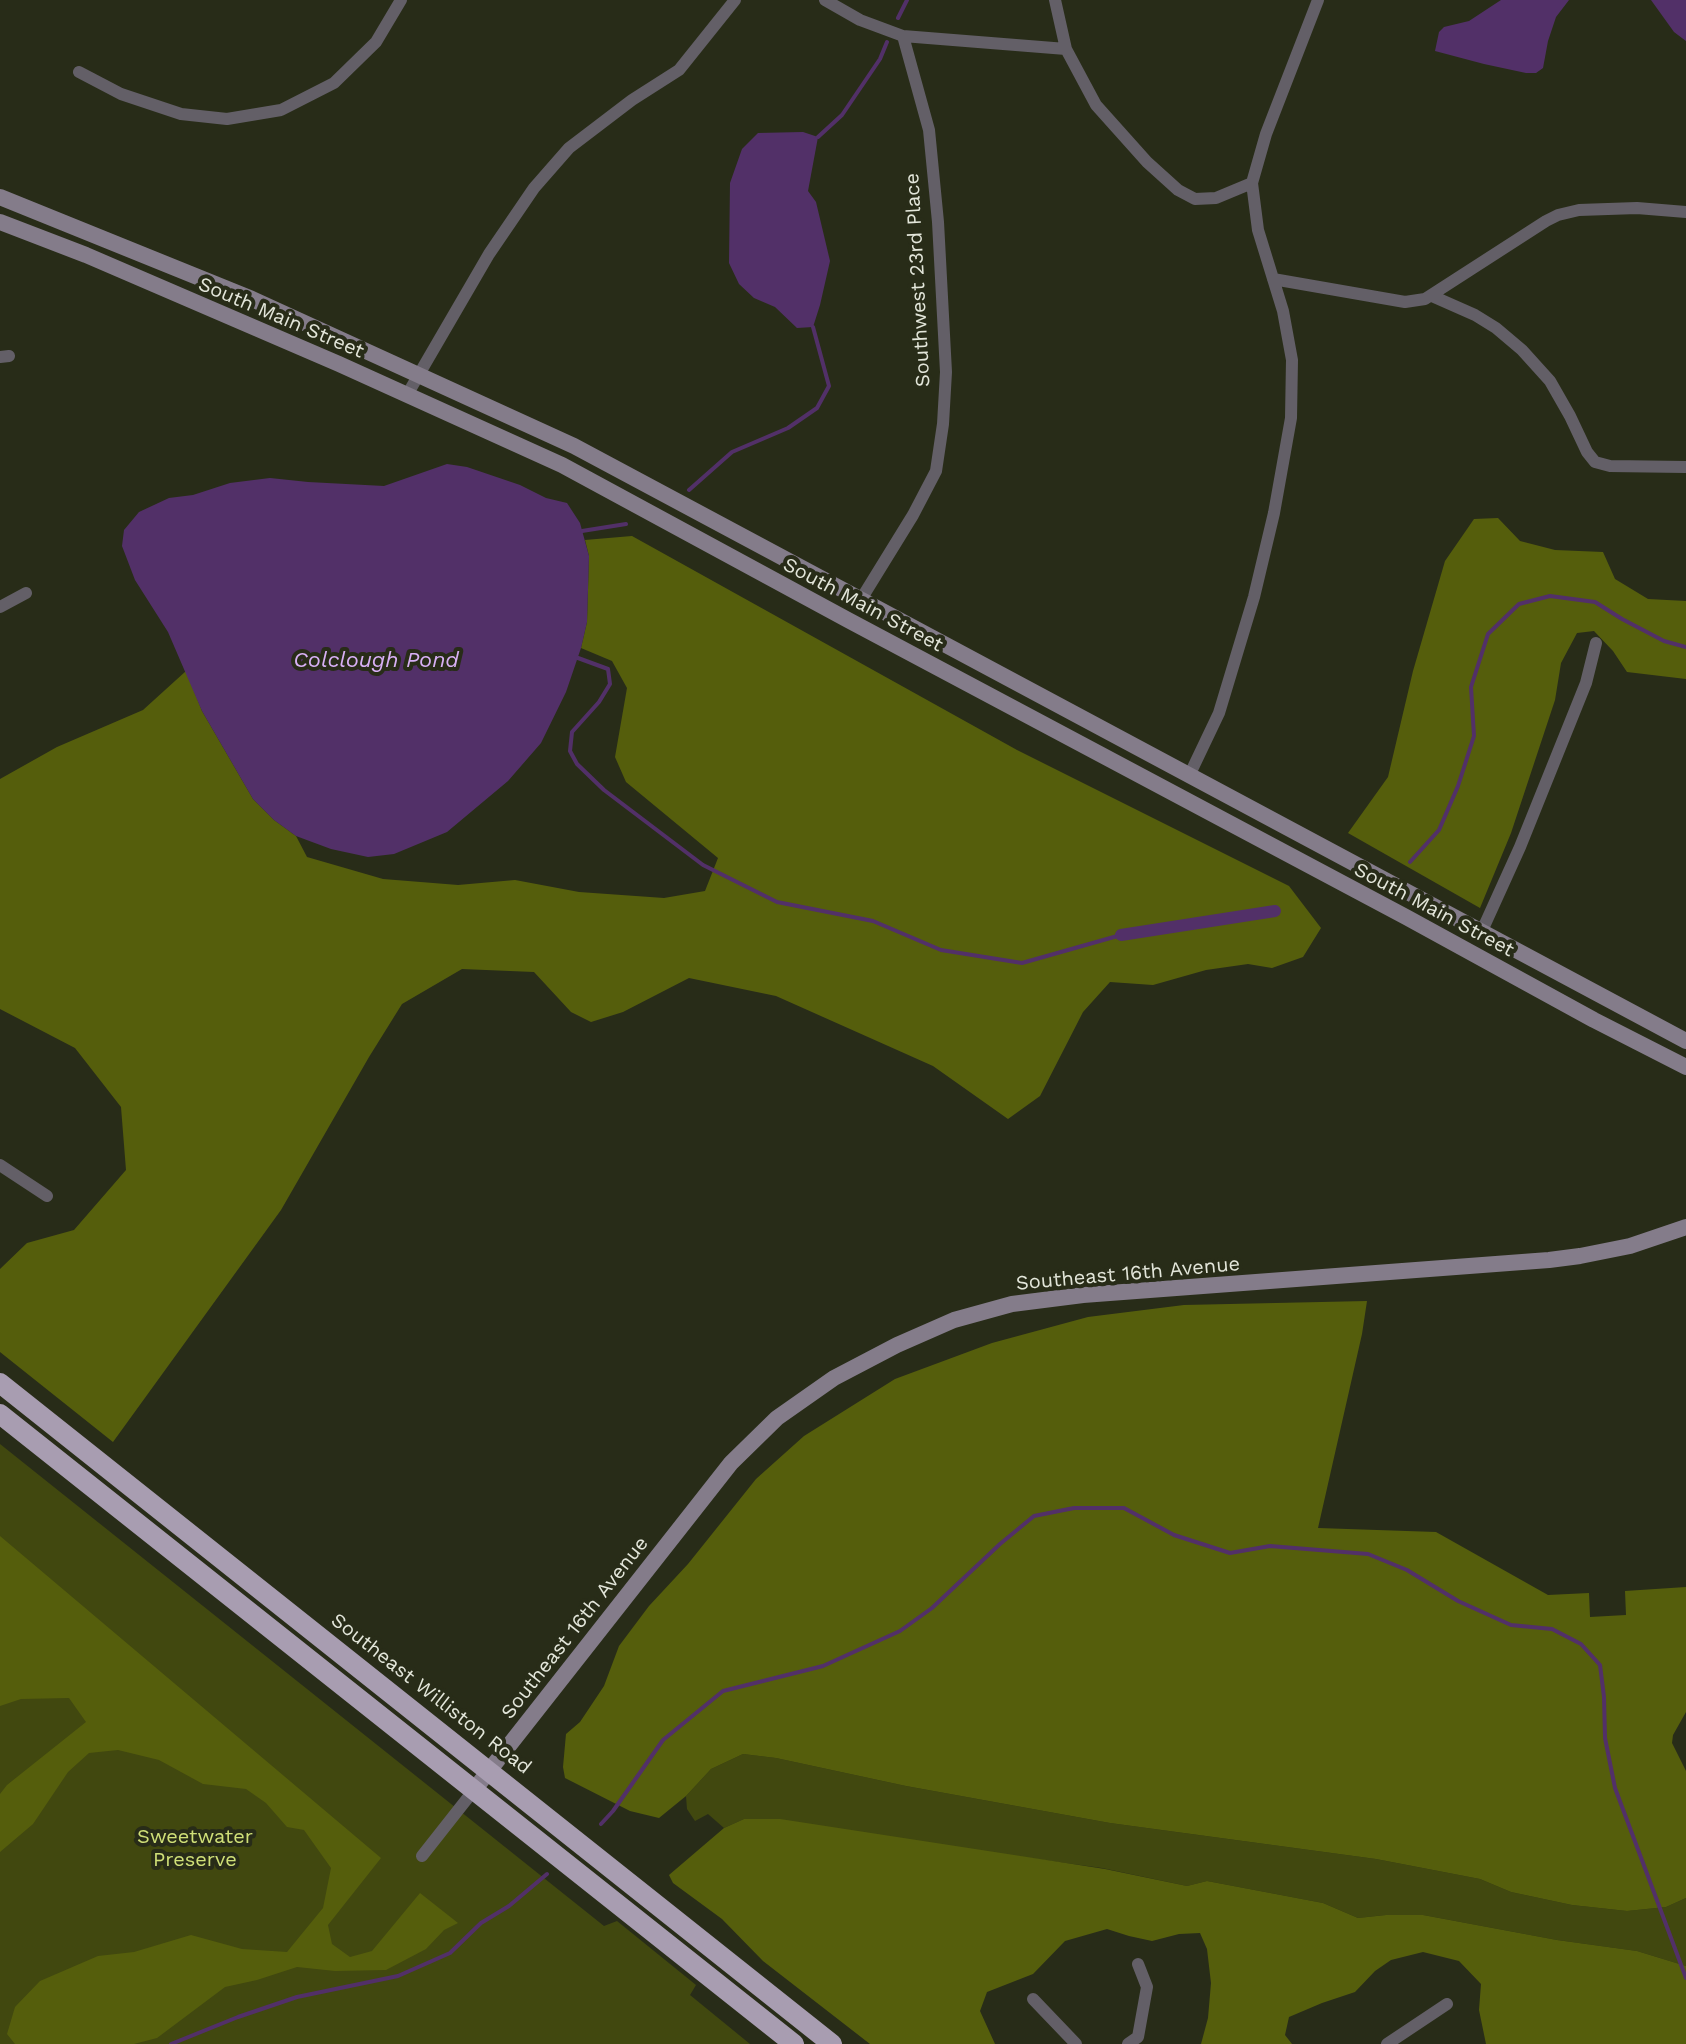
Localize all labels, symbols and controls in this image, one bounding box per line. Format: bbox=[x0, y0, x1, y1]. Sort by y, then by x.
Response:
street label: Southwest 23rd Place bbox=[900, 172, 936, 388]
street label: South Main Street bbox=[195, 272, 367, 364]
street label: South Main Street bbox=[779, 553, 947, 657]
water label: Colclough Pond bbox=[293, 648, 459, 674]
street label: South Main Street bbox=[1350, 858, 1518, 962]
street label: Southeast 16th Avenue bbox=[1015, 1252, 1241, 1296]
street label: Southeast 16th Avenue bbox=[496, 1532, 654, 1724]
street label: Southeast Williston Road bbox=[326, 1608, 536, 1780]
park label: Sweetwater Preserve bbox=[137, 1825, 253, 1872]

